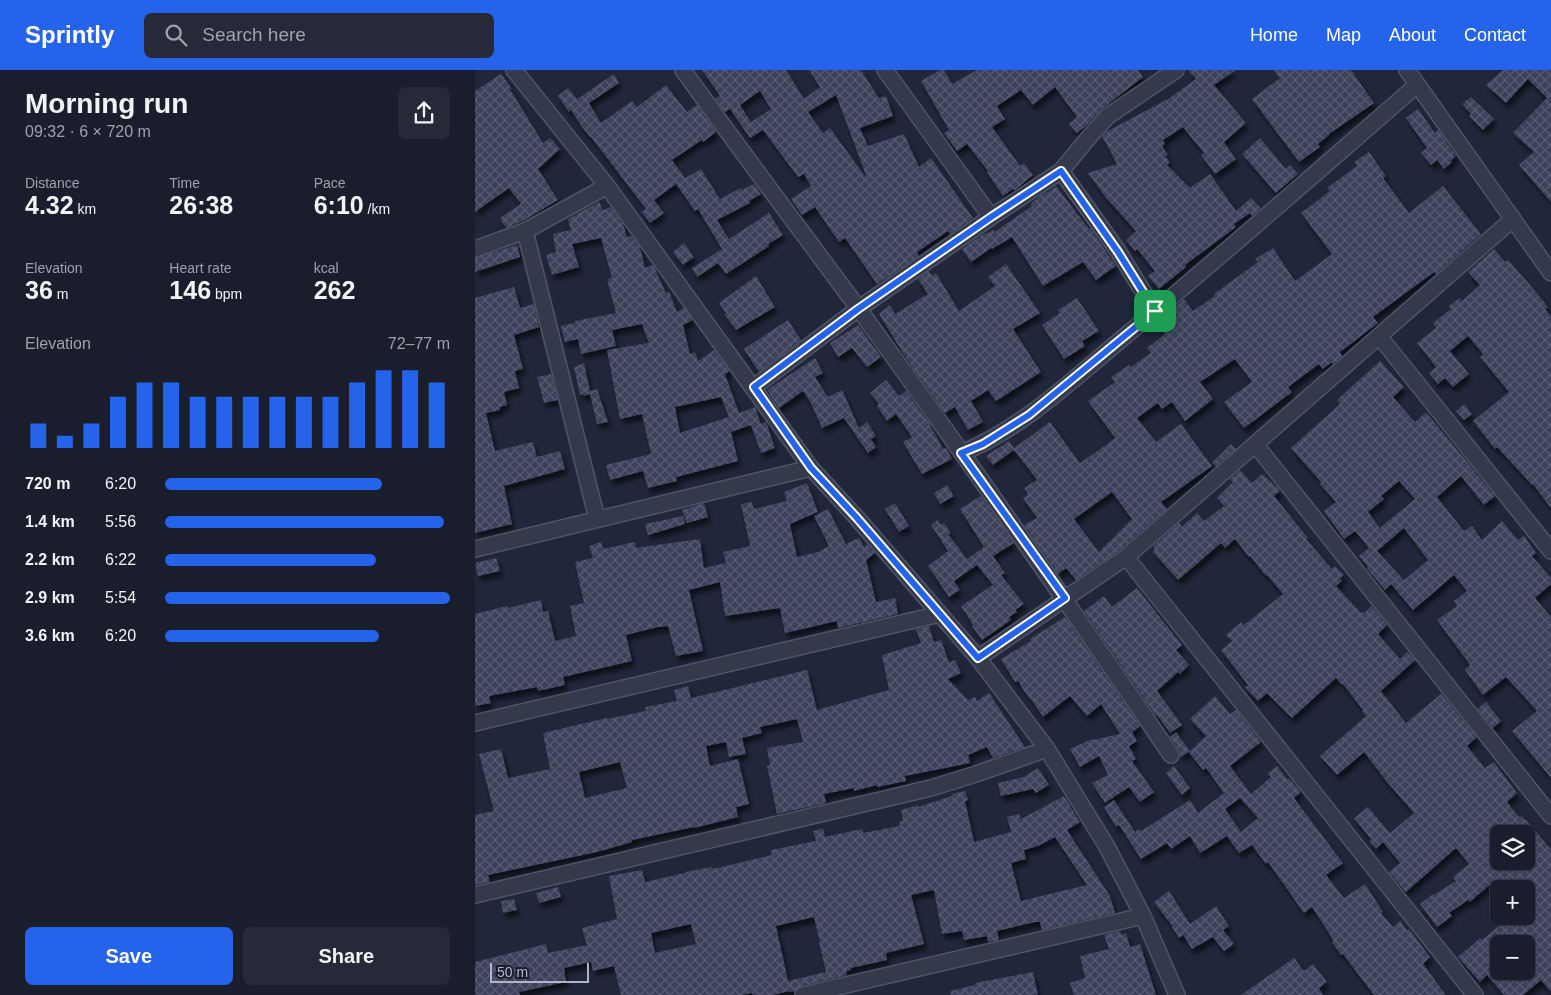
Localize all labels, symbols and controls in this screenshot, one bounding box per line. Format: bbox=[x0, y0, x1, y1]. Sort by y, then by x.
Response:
search box bbox=[144, 13, 494, 58]
text: Sprintly bbox=[25, 21, 114, 48]
icon: search bbox=[162, 21, 190, 49]
text: Search here bbox=[202, 24, 306, 45]
text: Home bbox=[1250, 25, 1298, 45]
text: Map bbox=[1326, 25, 1361, 45]
text: About bbox=[1389, 25, 1436, 45]
text: Contact bbox=[1464, 25, 1526, 45]
button: share bbox=[398, 87, 450, 139]
text: Morning run bbox=[25, 88, 188, 119]
text: 09:32 · 6 × 720 m bbox=[25, 123, 151, 140]
text: Distance bbox=[25, 175, 79, 191]
text: Time bbox=[169, 175, 200, 191]
text: Pace bbox=[314, 175, 346, 191]
text: 4.32 bbox=[25, 191, 74, 219]
text: 26:38 bbox=[169, 191, 233, 219]
text: 6:10 bbox=[314, 191, 364, 219]
text: km bbox=[74, 201, 96, 217]
text: /km bbox=[364, 201, 390, 217]
text: Elevation bbox=[25, 260, 83, 276]
text: Heart rate bbox=[169, 260, 232, 276]
text: kcal bbox=[314, 260, 339, 276]
text: 36 bbox=[25, 276, 53, 304]
text: 146 bbox=[169, 276, 211, 304]
text: 262 bbox=[314, 276, 355, 304]
text: m bbox=[53, 286, 68, 302]
text: bpm bbox=[211, 286, 242, 302]
pin bbox=[1134, 290, 1176, 332]
icon: arrive bbox=[1141, 297, 1169, 325]
text: Elevation bbox=[25, 335, 91, 352]
text: 72–77 m bbox=[388, 335, 450, 352]
text: 720 m bbox=[25, 475, 70, 492]
text: 6:20 bbox=[105, 475, 136, 492]
text: 1.4 km bbox=[25, 513, 75, 530]
text: 5:56 bbox=[105, 513, 136, 530]
text: 2.2 km bbox=[25, 551, 75, 568]
text: 6:22 bbox=[105, 551, 136, 568]
text: 2.9 km bbox=[25, 589, 75, 606]
text: 5:54 bbox=[105, 589, 136, 606]
text: 3.6 km bbox=[25, 627, 75, 644]
text: 6:20 bbox=[105, 627, 136, 644]
map controls bbox=[1490, 825, 1535, 980]
button: layers bbox=[1490, 825, 1535, 870]
button: + bbox=[1490, 880, 1535, 925]
button: Save bbox=[25, 927, 233, 985]
button: Share bbox=[243, 927, 450, 985]
button: − bbox=[1490, 935, 1535, 980]
scale bar bbox=[490, 960, 589, 983]
text: 50 m bbox=[497, 964, 528, 980]

